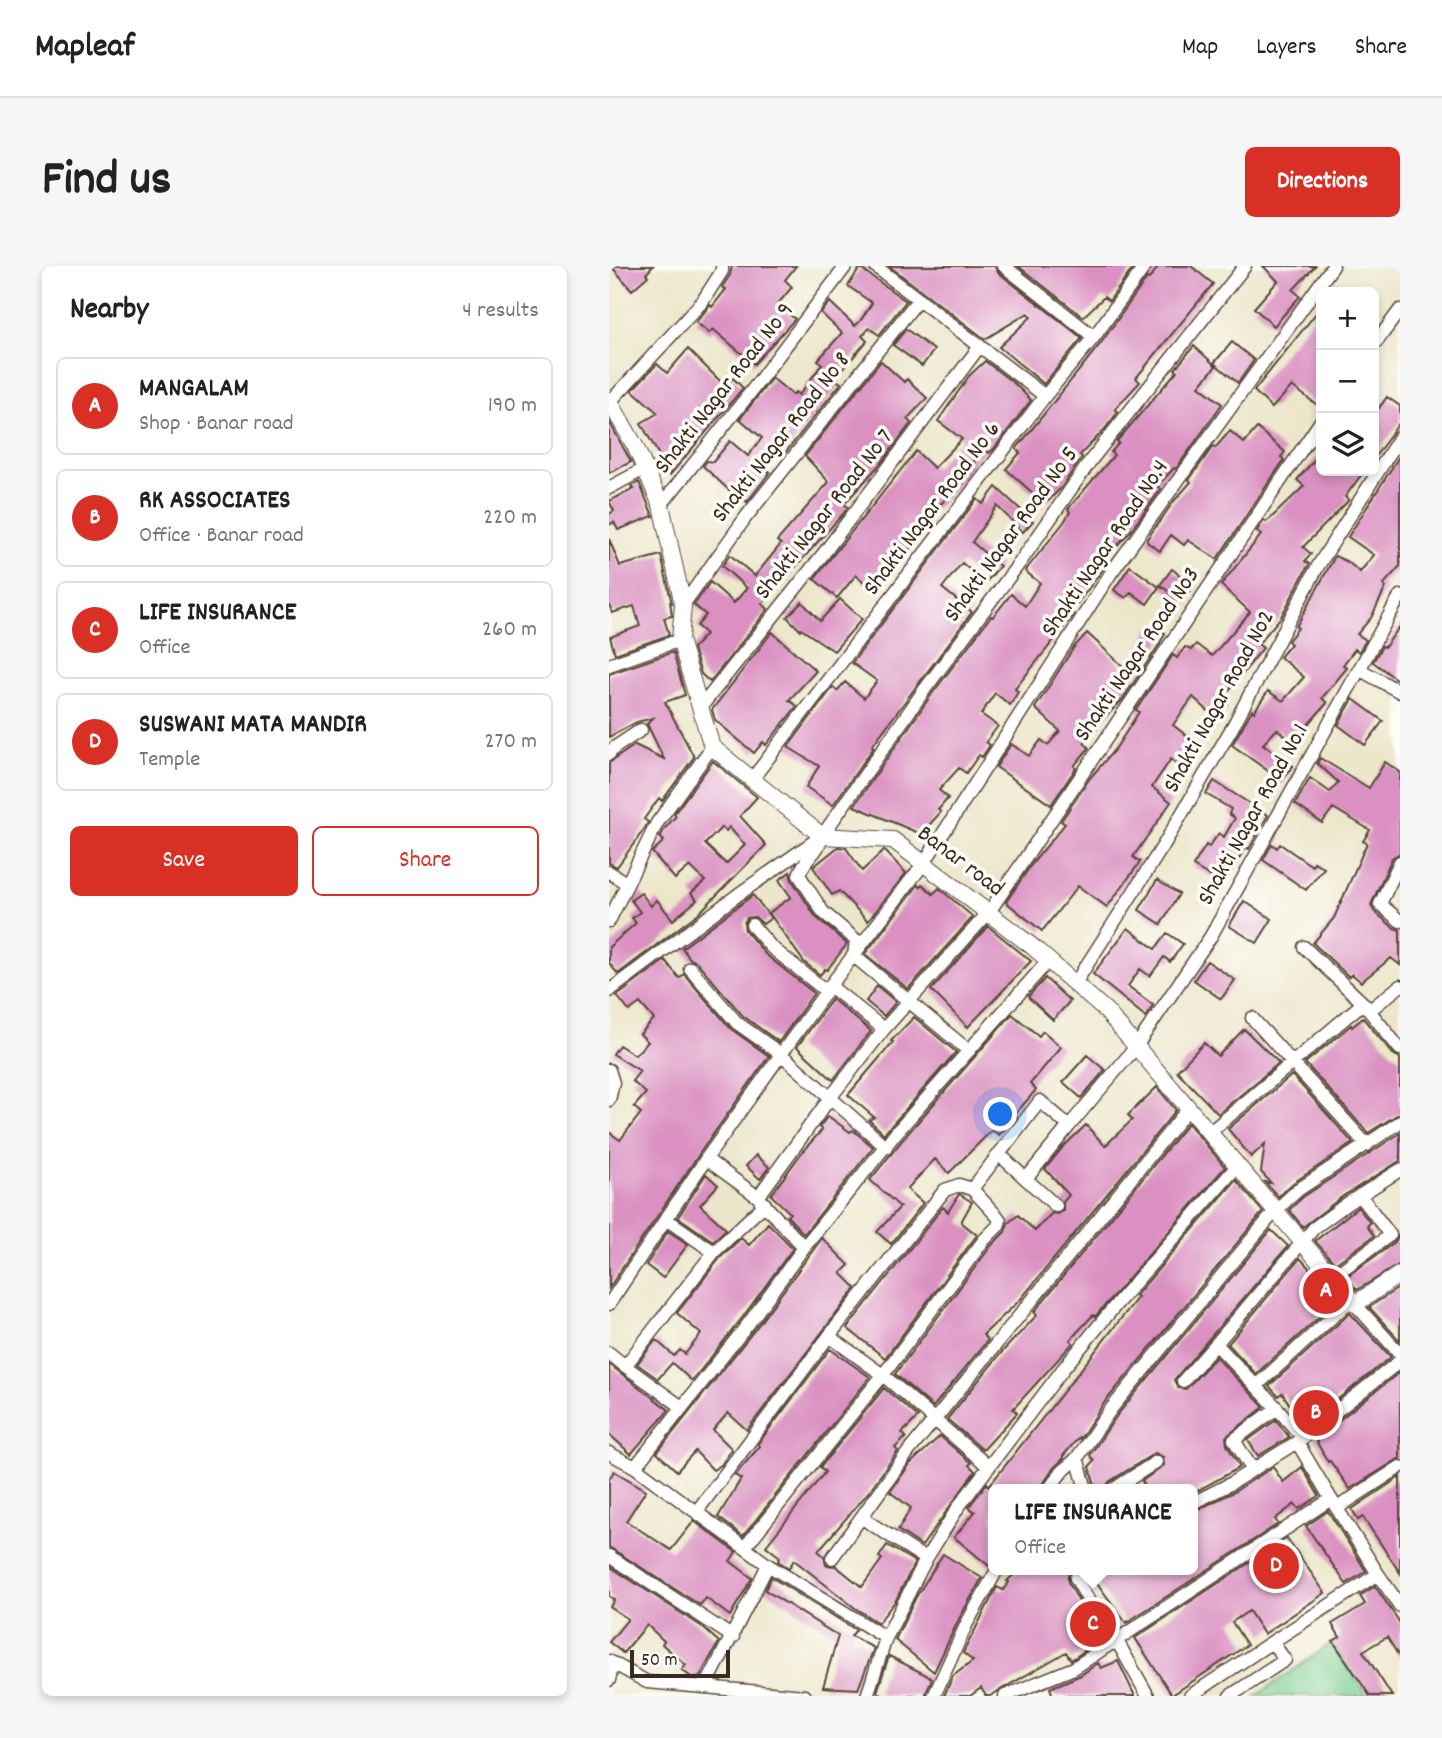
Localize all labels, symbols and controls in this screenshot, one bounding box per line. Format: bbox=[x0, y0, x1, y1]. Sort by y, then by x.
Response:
text: Mapleaf bbox=[35, 25, 135, 72]
text: Map bbox=[1182, 31, 1218, 65]
text: Layers bbox=[1256, 31, 1317, 65]
text: Share bbox=[1355, 31, 1407, 65]
text: Find us bbox=[42, 147, 171, 217]
button: Directions bbox=[1245, 147, 1400, 217]
map controls bbox=[1316, 287, 1379, 476]
button: + bbox=[1316, 287, 1379, 350]
text: Nearby bbox=[70, 290, 148, 333]
text: 4 results bbox=[462, 295, 539, 328]
street label: Shakti Nagar Road No 9 bbox=[647, 296, 803, 482]
street label: Shakti Nagar Road No 8 bbox=[704, 345, 860, 531]
button: − bbox=[1316, 350, 1379, 413]
text: MANGALAM bbox=[139, 371, 249, 408]
text: A bbox=[89, 390, 101, 423]
text: 190 m bbox=[488, 390, 537, 423]
text: Shop · Banar road bbox=[139, 408, 294, 441]
button: layers bbox=[1316, 413, 1379, 476]
street label: Shakti Nagar Road No 6 bbox=[856, 415, 1010, 603]
street label: Shakti Nagar Road No 7 bbox=[747, 422, 903, 608]
street label: Shakti Nagar Road No 5 bbox=[936, 440, 1088, 630]
street label: Shakti Nagar Road No.4 bbox=[1034, 453, 1178, 645]
text: RK ASSOCIATES bbox=[139, 483, 290, 520]
text: B bbox=[90, 502, 100, 535]
text: 220 m bbox=[483, 502, 537, 535]
text: Office · Banar road bbox=[139, 520, 304, 553]
street label: Shakti Nagar Road No3 bbox=[1067, 561, 1209, 749]
text: LIFE INSURANCE bbox=[139, 595, 296, 632]
street label: Shakti Nagar Road No2 bbox=[1156, 604, 1284, 800]
text: C bbox=[89, 614, 101, 647]
text: 260 m bbox=[482, 614, 537, 647]
text: Office bbox=[139, 632, 191, 665]
text: SUSWANI MATA MANDIR bbox=[139, 707, 367, 744]
street label: Shakti Nagar Road No.1 bbox=[1190, 718, 1318, 912]
text: D bbox=[89, 726, 101, 759]
text: 270 m bbox=[485, 726, 537, 759]
text: Temple bbox=[139, 744, 200, 777]
street label: Banar road bbox=[909, 818, 1011, 906]
button: Save bbox=[70, 826, 298, 896]
button: Share bbox=[312, 826, 539, 896]
your location bbox=[983, 1097, 1017, 1131]
pin: A bbox=[1303, 1265, 1349, 1317]
pin: B bbox=[1293, 1387, 1339, 1439]
popup bbox=[988, 1484, 1198, 1575]
text: LIFE INSURANCE bbox=[1014, 1495, 1172, 1532]
text: Office bbox=[1014, 1532, 1066, 1565]
pin: D bbox=[1253, 1540, 1299, 1592]
pin: C bbox=[1070, 1598, 1116, 1650]
scale bar bbox=[630, 1647, 730, 1679]
text: 50 m bbox=[641, 1648, 678, 1675]

